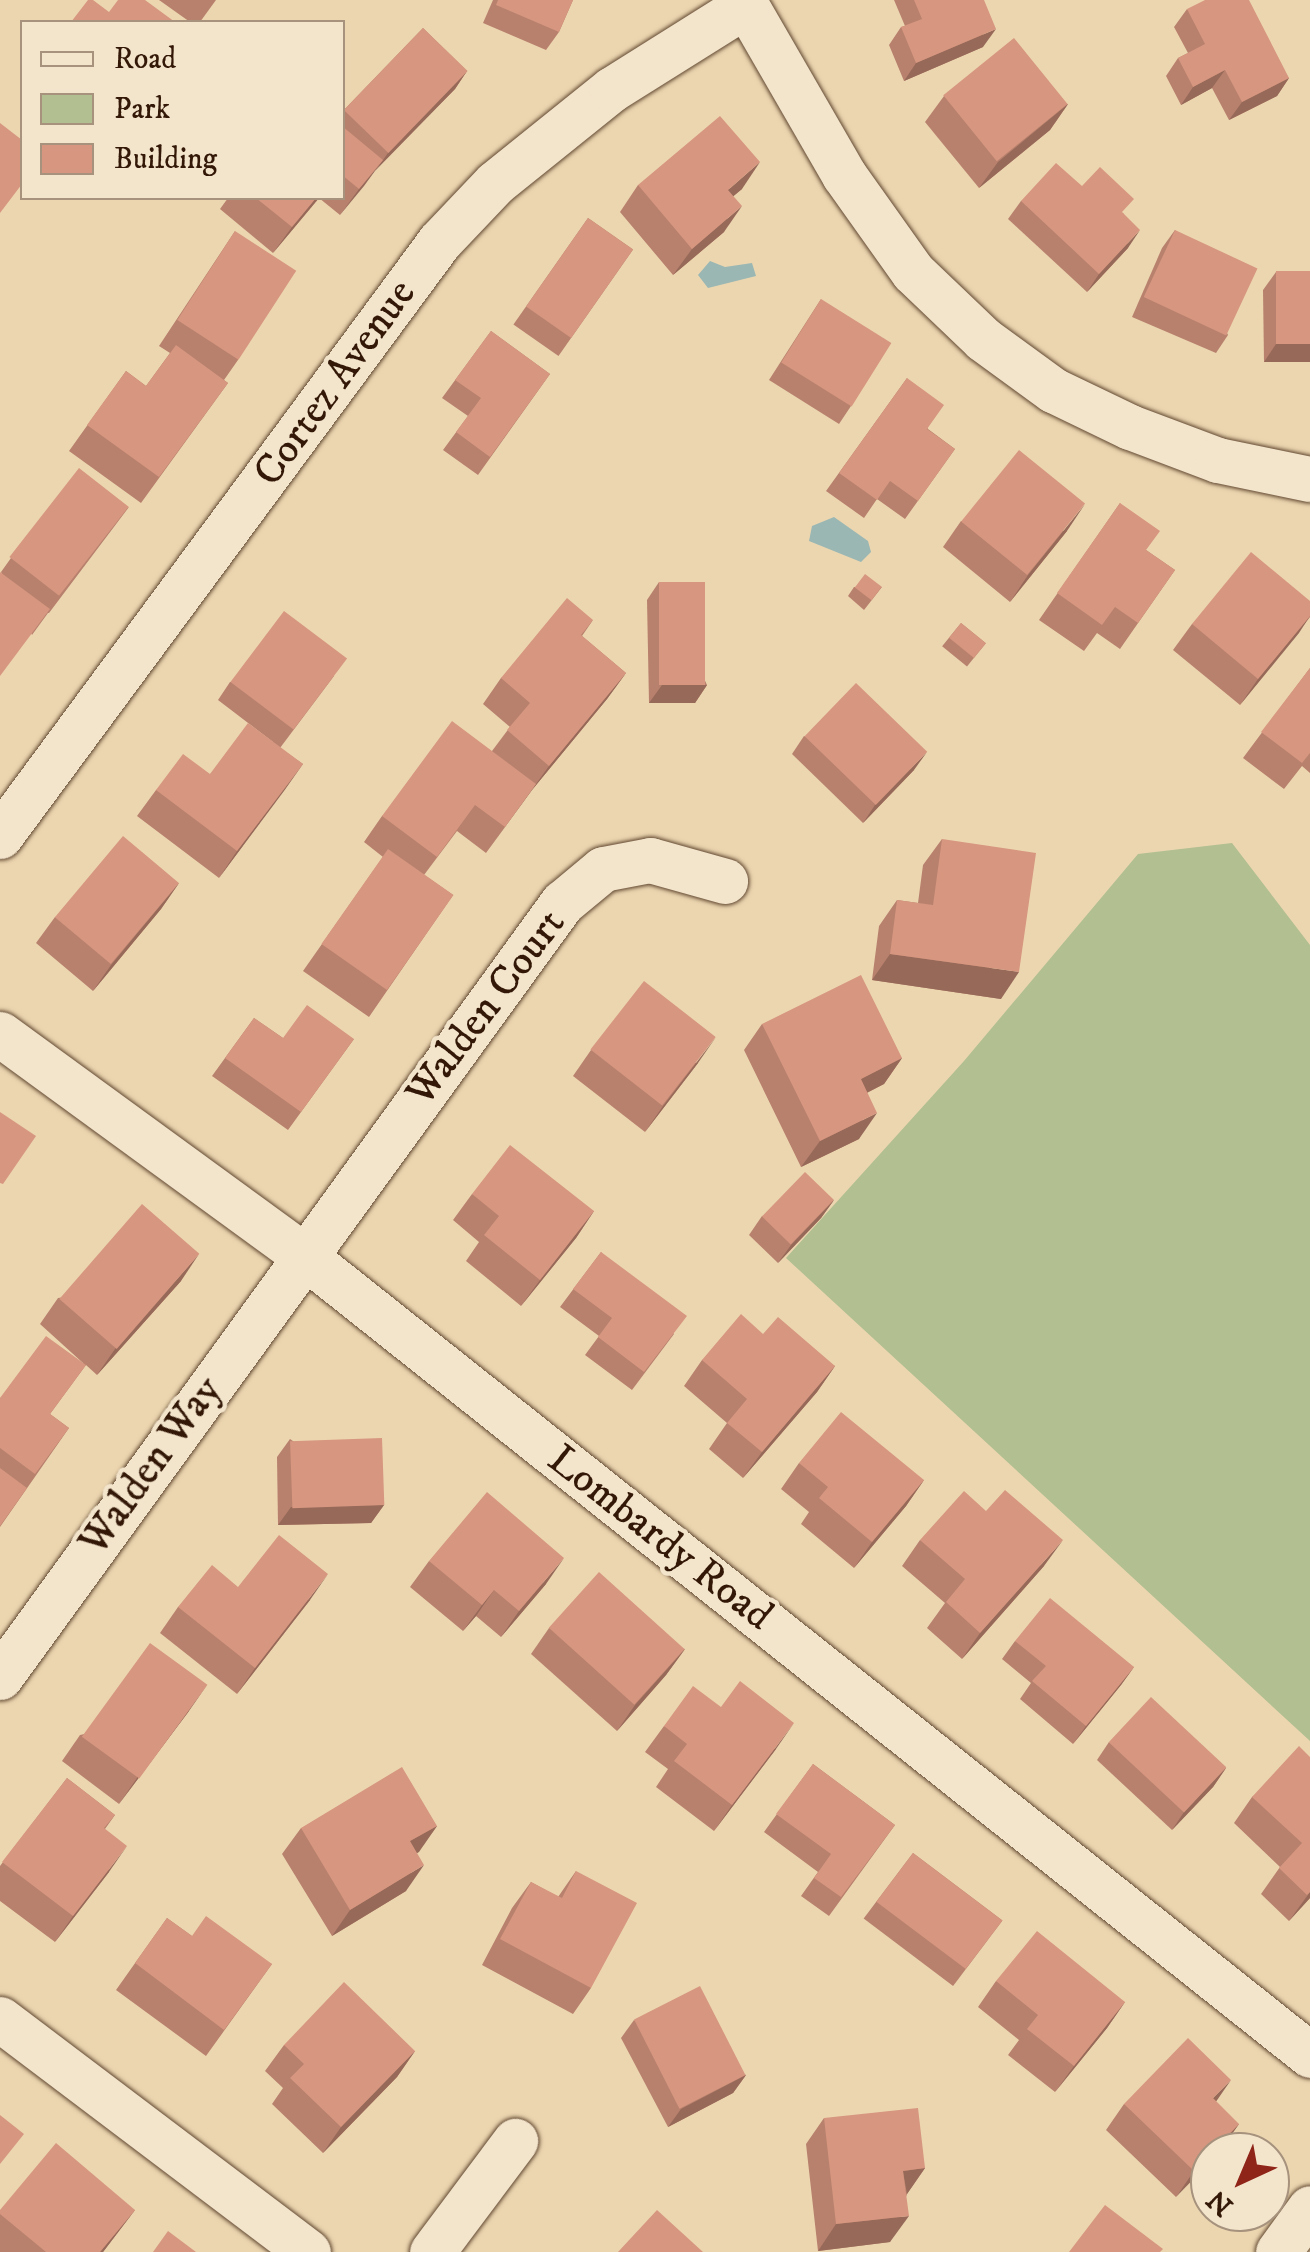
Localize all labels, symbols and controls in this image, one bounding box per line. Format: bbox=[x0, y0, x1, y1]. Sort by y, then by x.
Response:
legend bbox=[20, 20, 345, 200]
text: Road bbox=[114, 41, 176, 78]
text: Park bbox=[114, 91, 170, 128]
text: Building bbox=[114, 141, 217, 178]
street label: Cortez Avenue bbox=[243, 270, 427, 496]
street label: Walden Court bbox=[396, 900, 576, 1116]
street label: Walden Way bbox=[69, 1367, 233, 1565]
street label: Lombardy Road bbox=[537, 1435, 783, 1641]
north arrow bbox=[1190, 2132, 1290, 2232]
text: N bbox=[1200, 2182, 1241, 2223]

